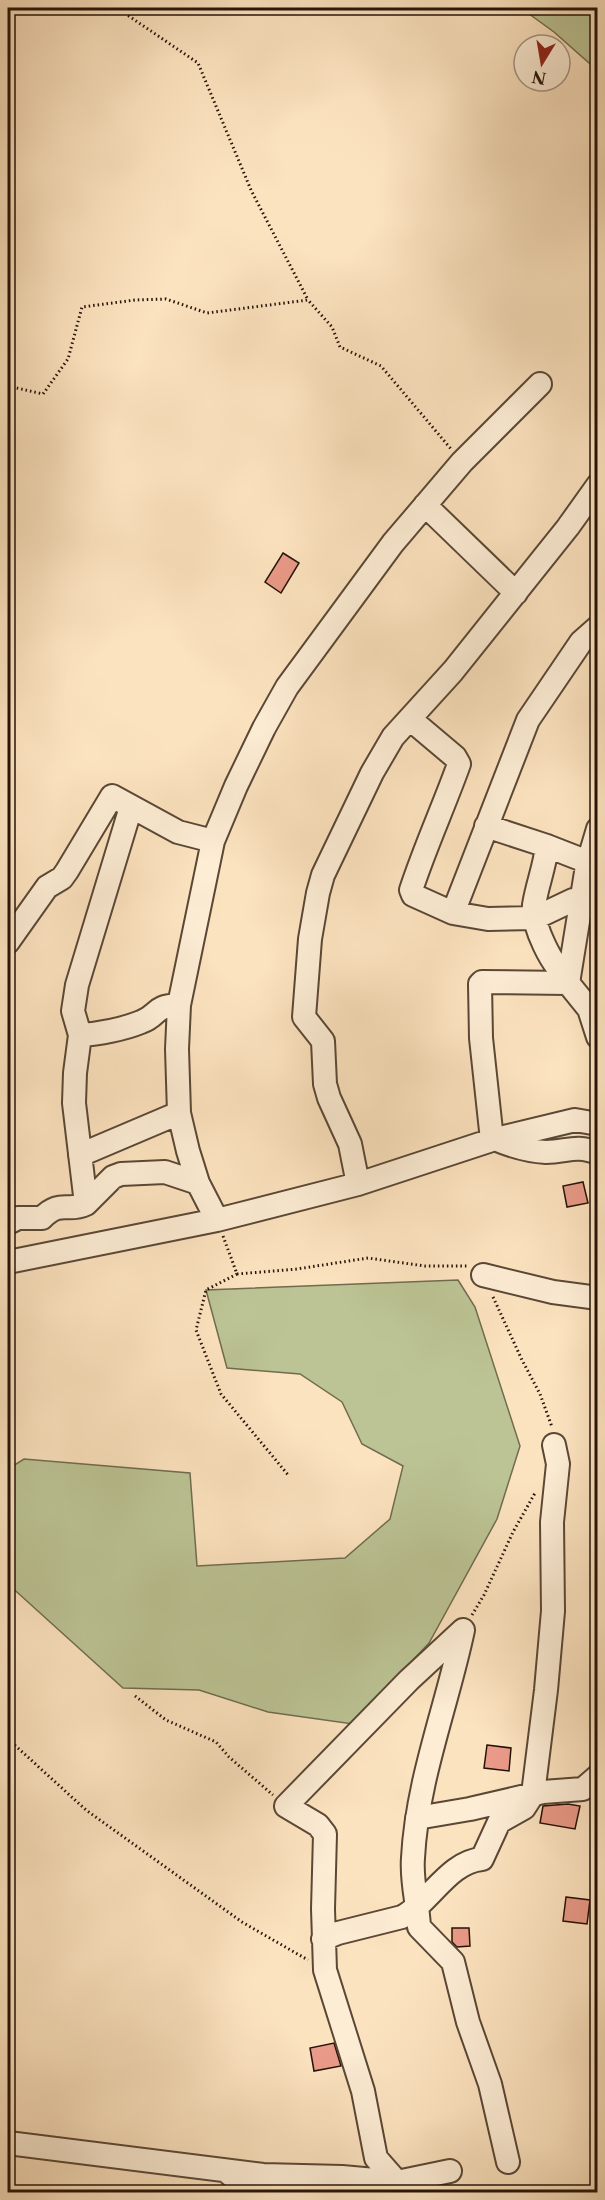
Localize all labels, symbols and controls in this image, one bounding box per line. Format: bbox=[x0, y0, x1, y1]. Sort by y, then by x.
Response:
north arrow bbox=[512, 33, 572, 93]
text: N bbox=[530, 67, 548, 89]

